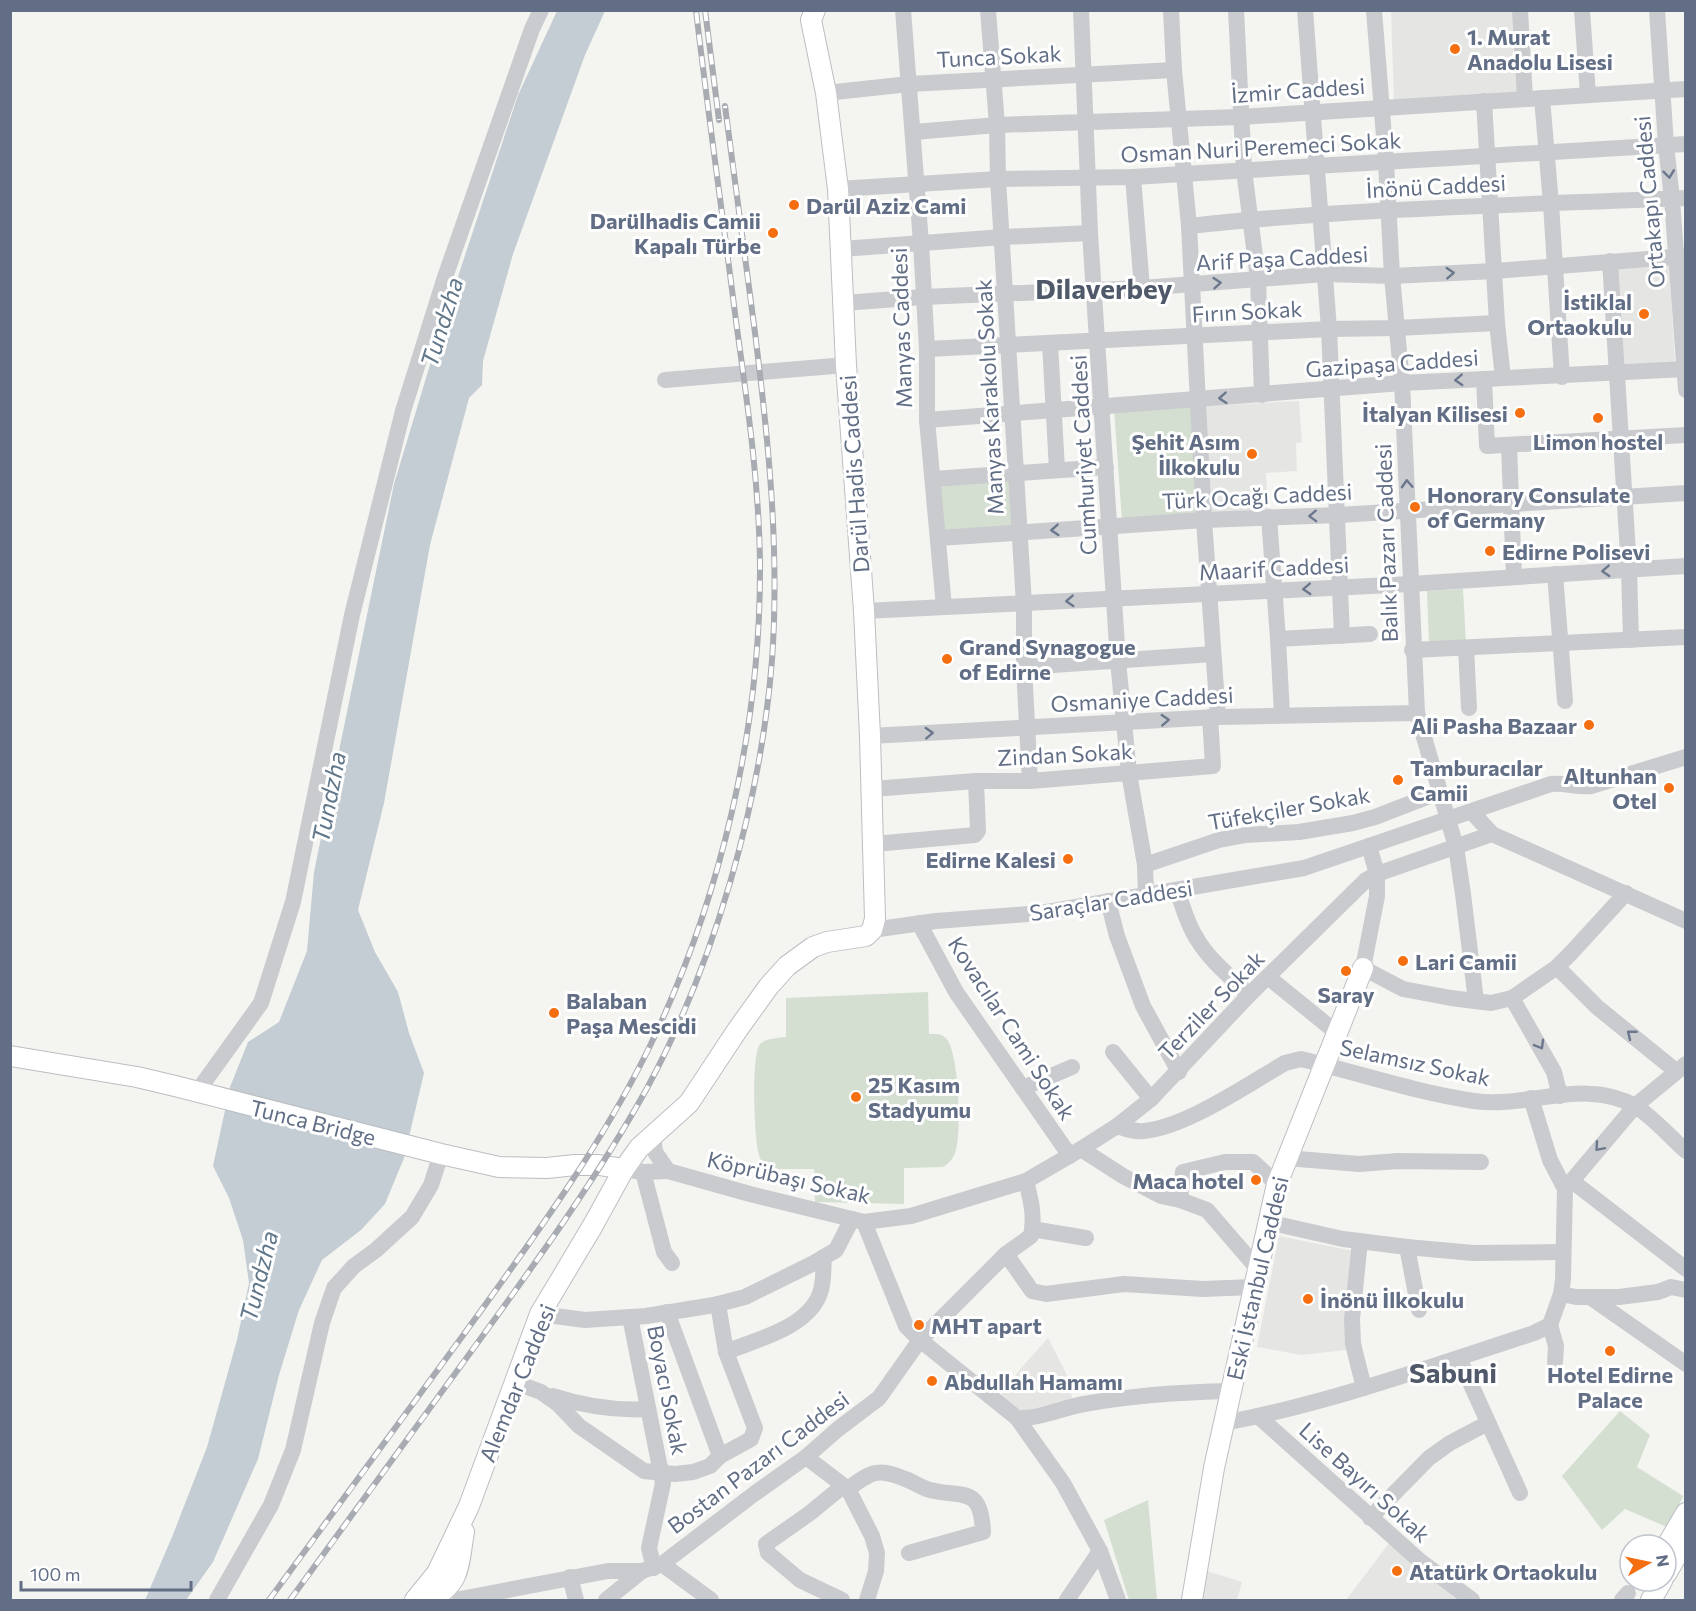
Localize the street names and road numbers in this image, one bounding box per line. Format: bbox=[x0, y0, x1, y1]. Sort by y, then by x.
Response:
street label: Tunca Sokak bbox=[936, 39, 1062, 73]
street label: İzmir Caddesi bbox=[1230, 72, 1366, 108]
street label: Ortakapı Caddesi bbox=[1628, 115, 1670, 289]
street label: Osman Nuri Peremeci Sokak bbox=[1120, 126, 1402, 168]
street label: İnönü Caddesi bbox=[1365, 169, 1507, 203]
street label: Arif Paşa Caddesi bbox=[1195, 240, 1369, 276]
street label: Manyas Caddesi bbox=[885, 247, 917, 409]
street label: Manyas Karakolu Sokak bbox=[969, 278, 1009, 516]
street label: Fırın Sokak bbox=[1191, 295, 1303, 327]
street label: Gazipaşa Caddesi bbox=[1304, 343, 1480, 383]
street label: Cumhuriyet Caddesi bbox=[1064, 354, 1102, 556]
street label: Darül Hadis Caddesi bbox=[834, 374, 874, 574]
street label: Balık Pazarı Caddesi bbox=[1369, 443, 1403, 643]
street label: Türk Ocağı Caddesi bbox=[1161, 478, 1353, 514]
street label: Maarif Caddesi bbox=[1198, 551, 1350, 585]
street label: Osmaniye Caddesi bbox=[1050, 681, 1234, 717]
street label: Zindan Sokak bbox=[997, 737, 1133, 771]
street label: Tüfekçiler Sokak bbox=[1206, 780, 1372, 836]
street label: Saraçlar Caddesi bbox=[1028, 874, 1194, 926]
street label: Kovacılar Cami Sokak bbox=[943, 931, 1081, 1125]
street label: Terziler Sokak bbox=[1152, 945, 1270, 1065]
street label: Selamsız Sokak bbox=[1337, 1033, 1493, 1091]
street label: Tunca Bridge bbox=[247, 1093, 379, 1151]
street label: Köprübaşı Sokak bbox=[705, 1145, 873, 1209]
street label: Eski İstanbul Caddesi bbox=[1220, 1173, 1294, 1383]
street label: Alemdar Caddesi bbox=[473, 1300, 561, 1466]
street label: Boyacı Sokak bbox=[642, 1323, 694, 1457]
street label: Bostan Pazarı Caddesi bbox=[662, 1385, 854, 1539]
street label: Lise Bayırı Sokak bbox=[1294, 1416, 1436, 1548]

